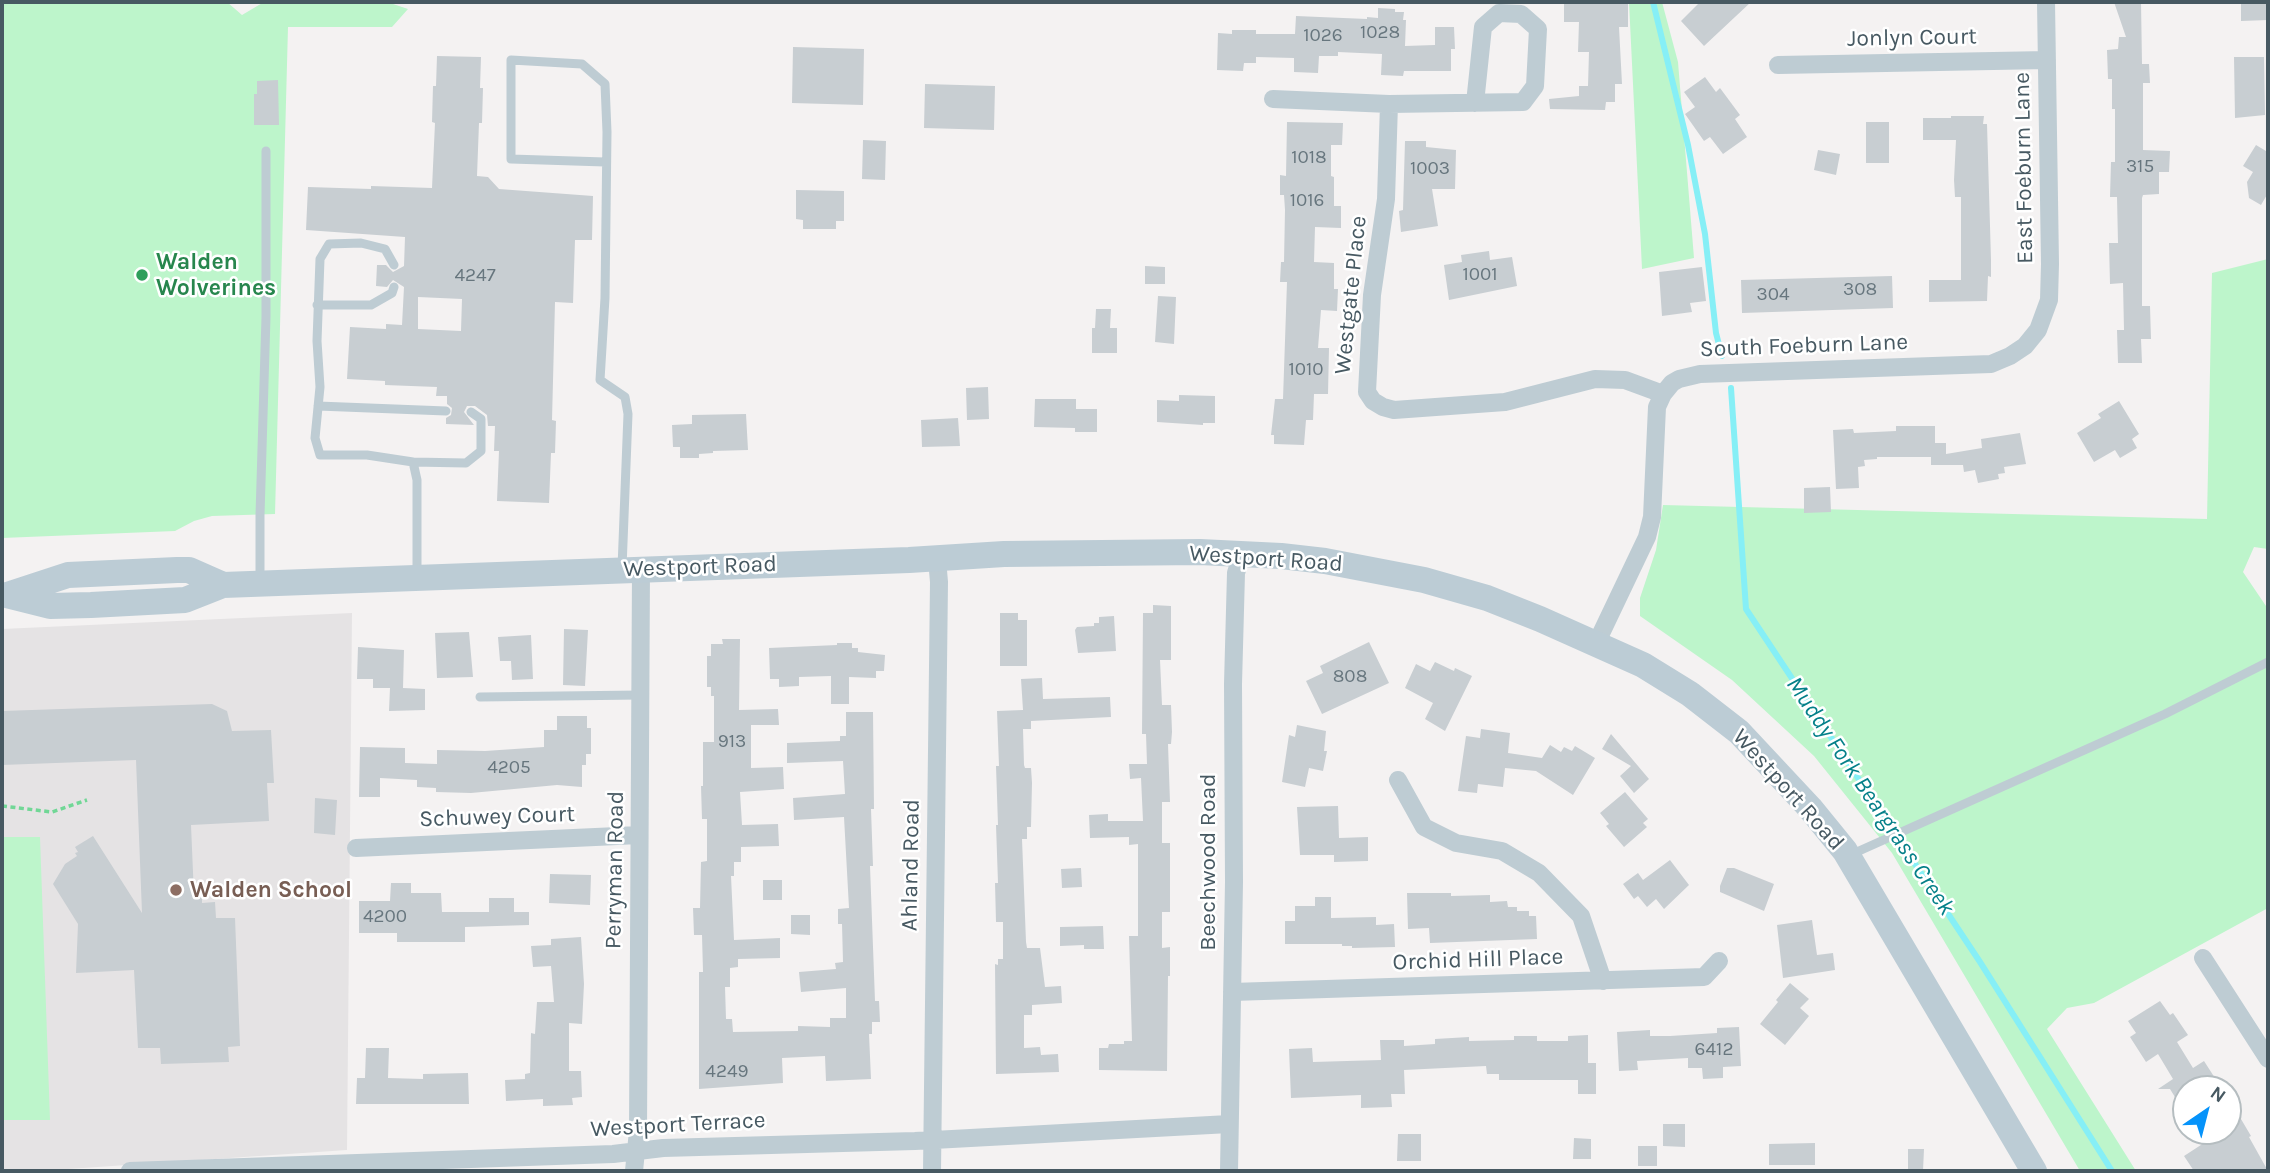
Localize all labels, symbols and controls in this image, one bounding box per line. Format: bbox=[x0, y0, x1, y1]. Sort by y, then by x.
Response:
house number: 1028 bbox=[1360, 22, 1400, 44]
street label: Jonlyn Court bbox=[1847, 23, 1977, 53]
house number: 1026 bbox=[1303, 25, 1343, 47]
street label: East Foeburn Lane bbox=[2009, 72, 2039, 264]
house number: 1018 bbox=[1291, 147, 1327, 169]
house number: 315 bbox=[2126, 156, 2154, 178]
house number: 1003 bbox=[1410, 158, 1450, 180]
house number: 1016 bbox=[1290, 190, 1324, 212]
street label: Westgate Place bbox=[1329, 214, 1373, 376]
place label: Walden Wolverines bbox=[156, 248, 276, 302]
house number: 1001 bbox=[1462, 264, 1498, 286]
house number: 4247 bbox=[454, 265, 496, 287]
marker: Walden Wolverines bbox=[134, 267, 150, 283]
house number: 308 bbox=[1843, 279, 1877, 301]
house number: 304 bbox=[1756, 284, 1790, 306]
street label: South Foeburn Lane bbox=[1699, 329, 1909, 363]
house number: 1010 bbox=[1288, 359, 1324, 381]
street label: Westport Road bbox=[1188, 540, 1344, 578]
street label: Westport Road bbox=[623, 551, 777, 583]
house number: 808 bbox=[1333, 666, 1367, 688]
water label: Muddy Fork Beargrass Creek bbox=[1779, 671, 1961, 921]
street label: Westport Road bbox=[1726, 724, 1850, 856]
house number: 913 bbox=[718, 731, 746, 753]
house number: 4205 bbox=[487, 757, 531, 779]
street label: Beechwood Road bbox=[1194, 773, 1222, 951]
street label: Perryman Road bbox=[600, 791, 630, 949]
street label: Ahland Road bbox=[896, 799, 926, 931]
street label: Schuwey Court bbox=[419, 800, 575, 834]
place label: Walden School bbox=[190, 876, 352, 904]
marker: Walden School bbox=[168, 882, 184, 898]
house number: 4200 bbox=[363, 906, 407, 928]
street label: Orchid Hill Place bbox=[1392, 943, 1564, 977]
house number: 6412 bbox=[1695, 1039, 1733, 1061]
house number: 4249 bbox=[705, 1061, 749, 1083]
north arrow bbox=[2172, 1075, 2242, 1145]
text: N bbox=[2206, 1082, 2230, 1107]
street label: Westport Terrace bbox=[590, 1107, 766, 1143]

